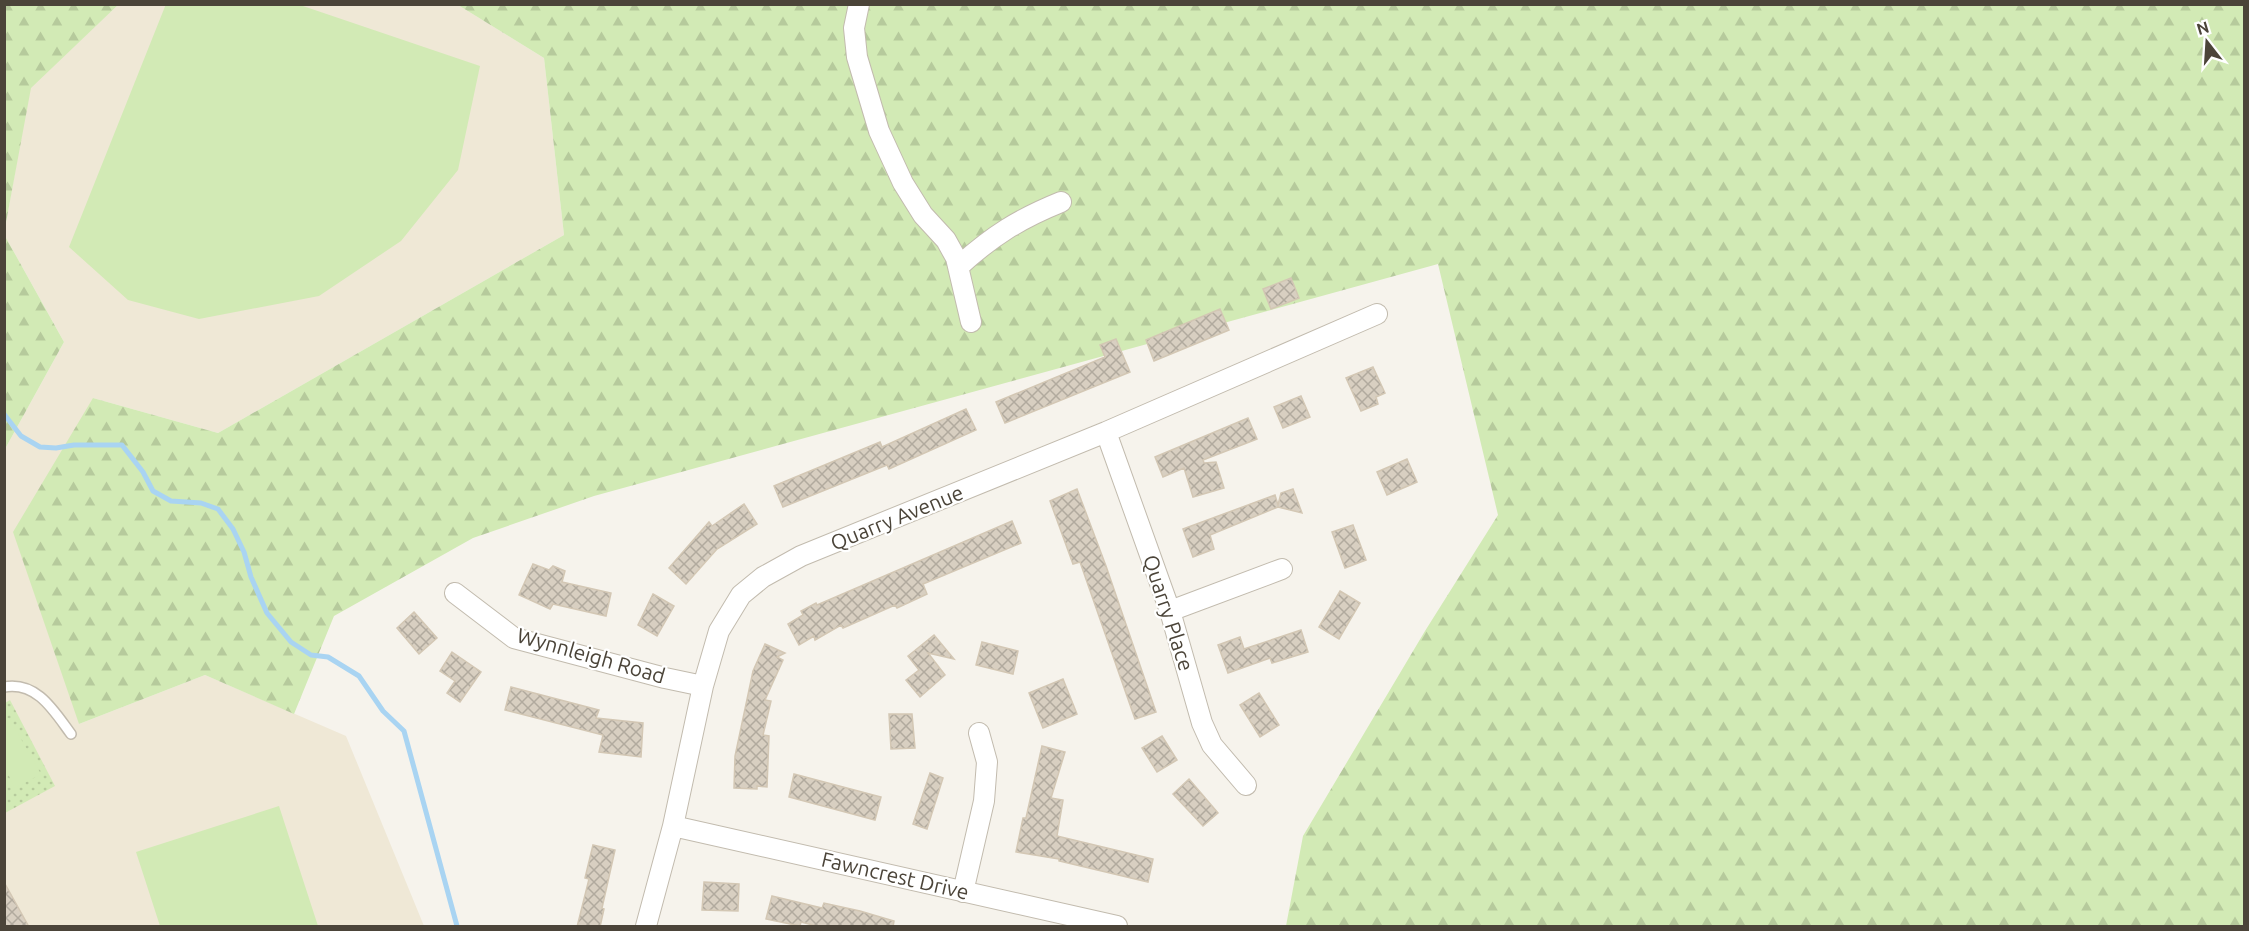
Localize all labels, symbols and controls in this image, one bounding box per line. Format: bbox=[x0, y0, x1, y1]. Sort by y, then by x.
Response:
north arrow bbox=[2177, 12, 2237, 72]
text: N bbox=[2194, 17, 2211, 38]
street label: Quarry Avenue bbox=[827, 480, 967, 555]
street label: Quarry Place bbox=[1139, 552, 1199, 674]
street label: Wynnleigh Road bbox=[514, 622, 668, 688]
street label: Fawncrest Drive bbox=[819, 846, 971, 904]

